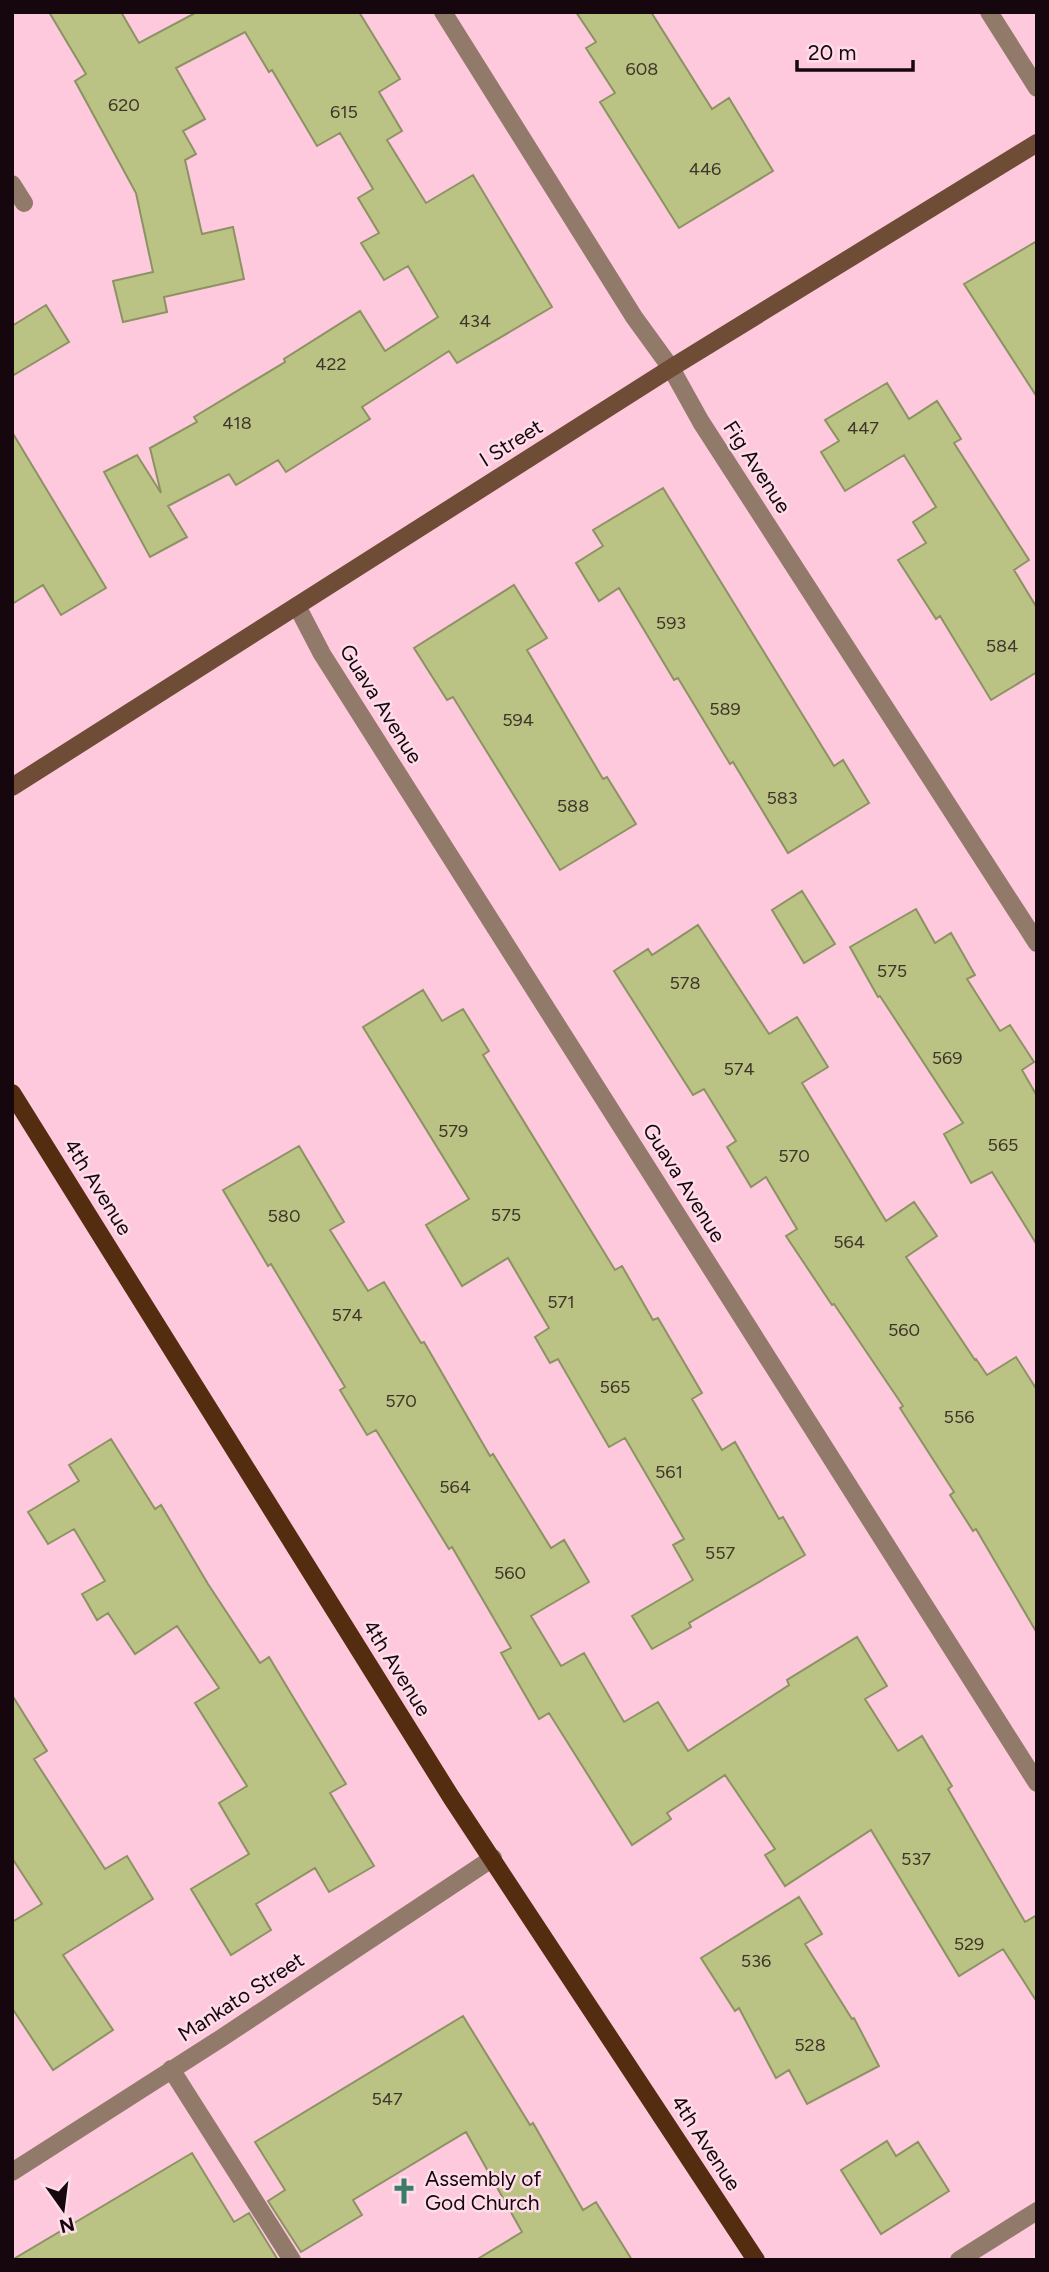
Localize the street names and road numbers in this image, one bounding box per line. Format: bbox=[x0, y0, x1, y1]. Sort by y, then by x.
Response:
street label: I Street bbox=[475, 413, 547, 472]
street label: Fig Avenue bbox=[718, 416, 796, 517]
street label: Guava Avenue bbox=[335, 640, 428, 768]
street label: Guava Avenue bbox=[638, 1119, 731, 1247]
street label: 4th Avenue bbox=[59, 1134, 138, 1240]
street label: 4th Avenue bbox=[358, 1615, 437, 1721]
street label: Mankato Street bbox=[173, 1947, 308, 2047]
street label: 4th Avenue bbox=[666, 2090, 747, 2195]

